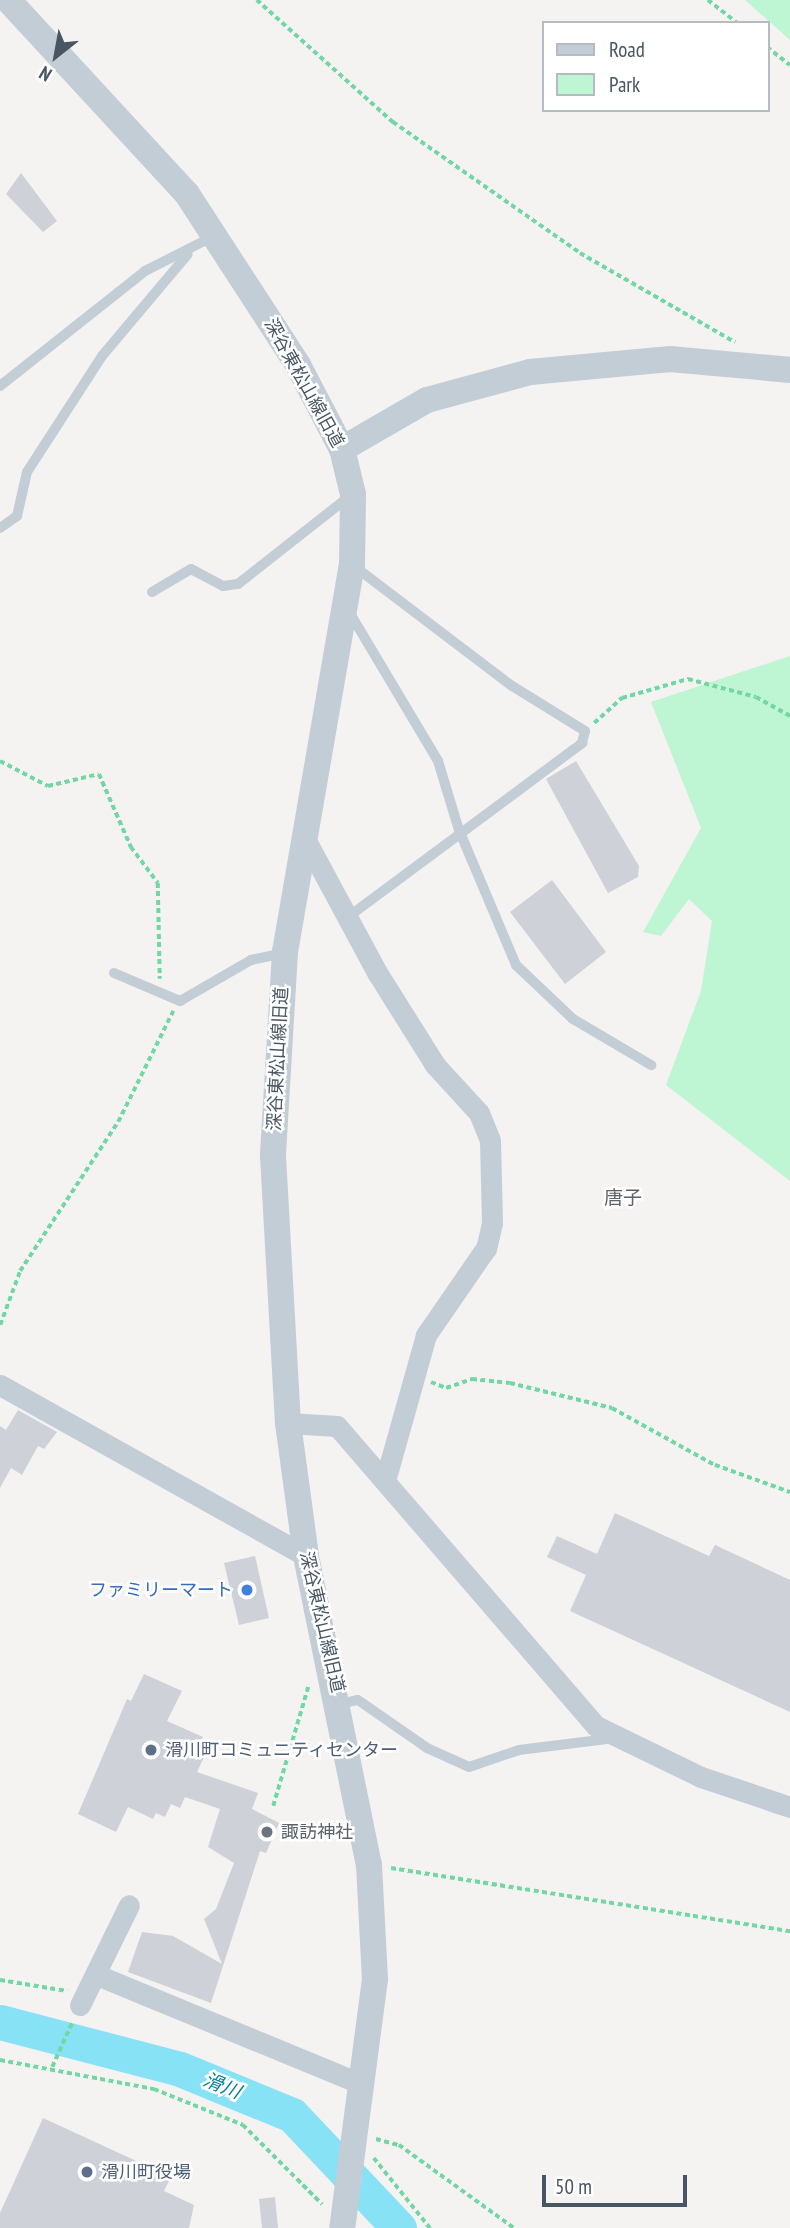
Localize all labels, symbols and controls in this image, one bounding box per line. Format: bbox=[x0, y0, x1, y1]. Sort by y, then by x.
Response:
north arrow bbox=[21, 21, 91, 91]
legend bbox=[542, 21, 769, 112]
text: Road bbox=[609, 36, 645, 63]
text: N bbox=[35, 61, 56, 87]
text: Park bbox=[609, 71, 640, 98]
street label: 深谷東松山線旧道 bbox=[260, 315, 348, 451]
street label: 深谷東松山線旧道 bbox=[263, 987, 293, 1131]
district label: 唐子 bbox=[604, 1187, 642, 1209]
street label: 深谷東松山線旧道 bbox=[295, 1549, 349, 1695]
place label: ファミリーマート bbox=[89, 1579, 233, 1601]
marker: ファミリーマート bbox=[239, 1582, 255, 1598]
place label: 滑川町コミュニティセンター bbox=[165, 1739, 399, 1761]
marker: 滑川町コミュニティセンター bbox=[143, 1742, 159, 1758]
place label: 諏訪神社 bbox=[281, 1821, 353, 1843]
marker: 諏訪神社 bbox=[259, 1824, 275, 1840]
water label: 滑川 bbox=[200, 2068, 244, 2104]
place label: 滑川町役場 bbox=[101, 2161, 191, 2183]
scale bar bbox=[545, 2162, 690, 2206]
marker: 滑川町役場 bbox=[79, 2164, 95, 2180]
text: 50 m bbox=[555, 2173, 592, 2200]

